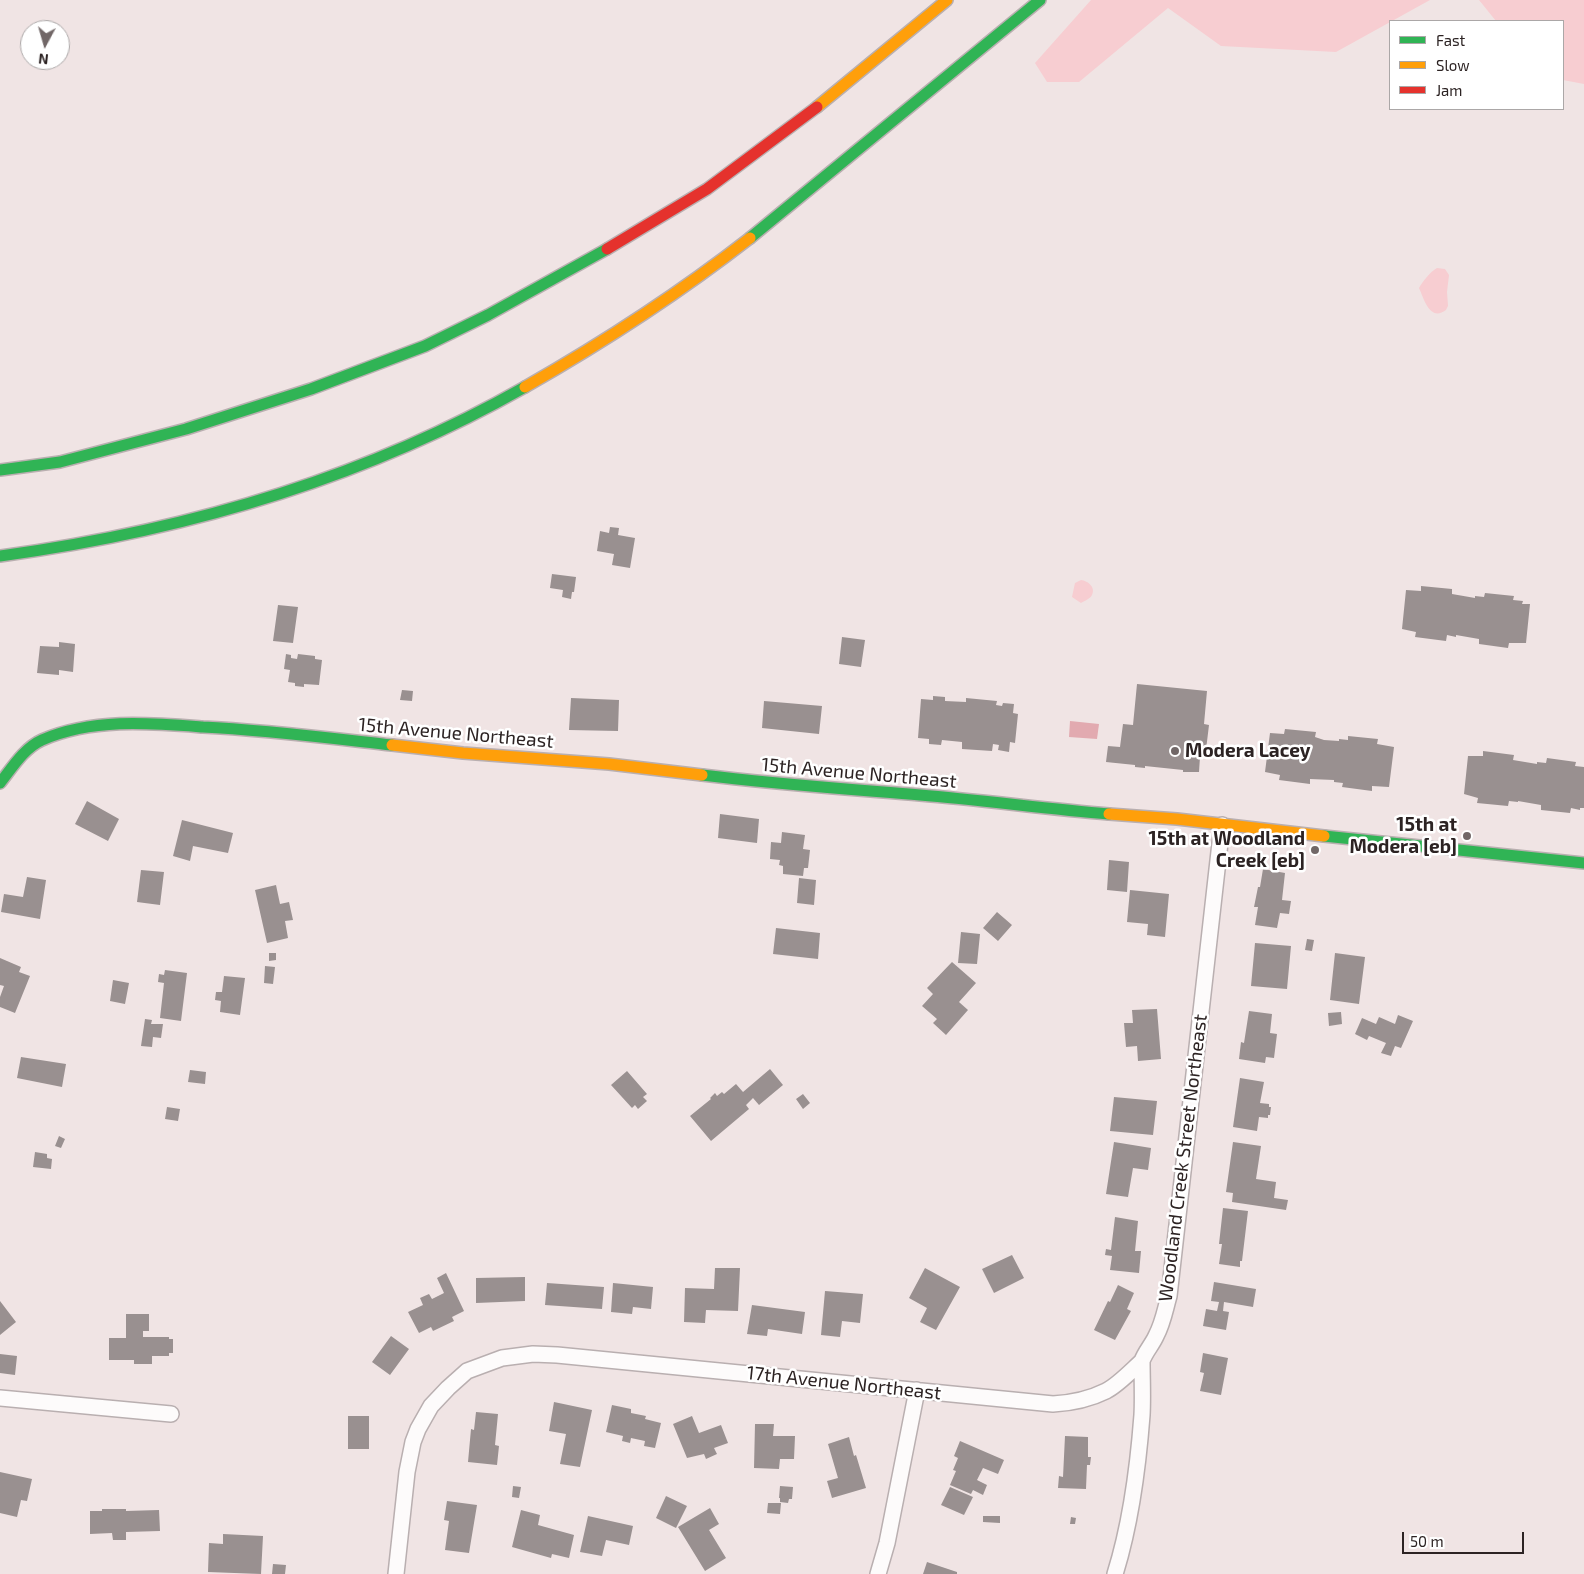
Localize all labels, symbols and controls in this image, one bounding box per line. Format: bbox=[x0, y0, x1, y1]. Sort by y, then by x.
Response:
north arrow bbox=[20, 20, 70, 70]
legend bbox=[1389, 20, 1564, 110]
text: Fast bbox=[1436, 31, 1465, 49]
text: N bbox=[38, 50, 49, 68]
text: Slow bbox=[1436, 56, 1470, 74]
text: Jam bbox=[1436, 81, 1462, 99]
street label: 15th Avenue Northeast bbox=[357, 713, 555, 753]
place label: Modera Lacey bbox=[1185, 740, 1311, 762]
marker: Modera Lacey bbox=[1169, 745, 1181, 757]
street label: 15th Avenue Northeast bbox=[760, 753, 958, 793]
place label: 15th at Modera [eb] bbox=[1349, 814, 1457, 858]
place label: 15th at Woodland Creek [eb] bbox=[1148, 828, 1305, 872]
marker: 15th at Modera [eb] bbox=[1461, 830, 1473, 842]
marker: 15th at Woodland Creek [eb] bbox=[1309, 844, 1321, 856]
street label: Woodland Creek Street Northeast bbox=[1154, 1013, 1212, 1303]
street label: 17th Avenue Northeast bbox=[746, 1361, 942, 1405]
scale bar bbox=[1404, 1522, 1526, 1554]
text: 50 m bbox=[1410, 1532, 1444, 1550]

